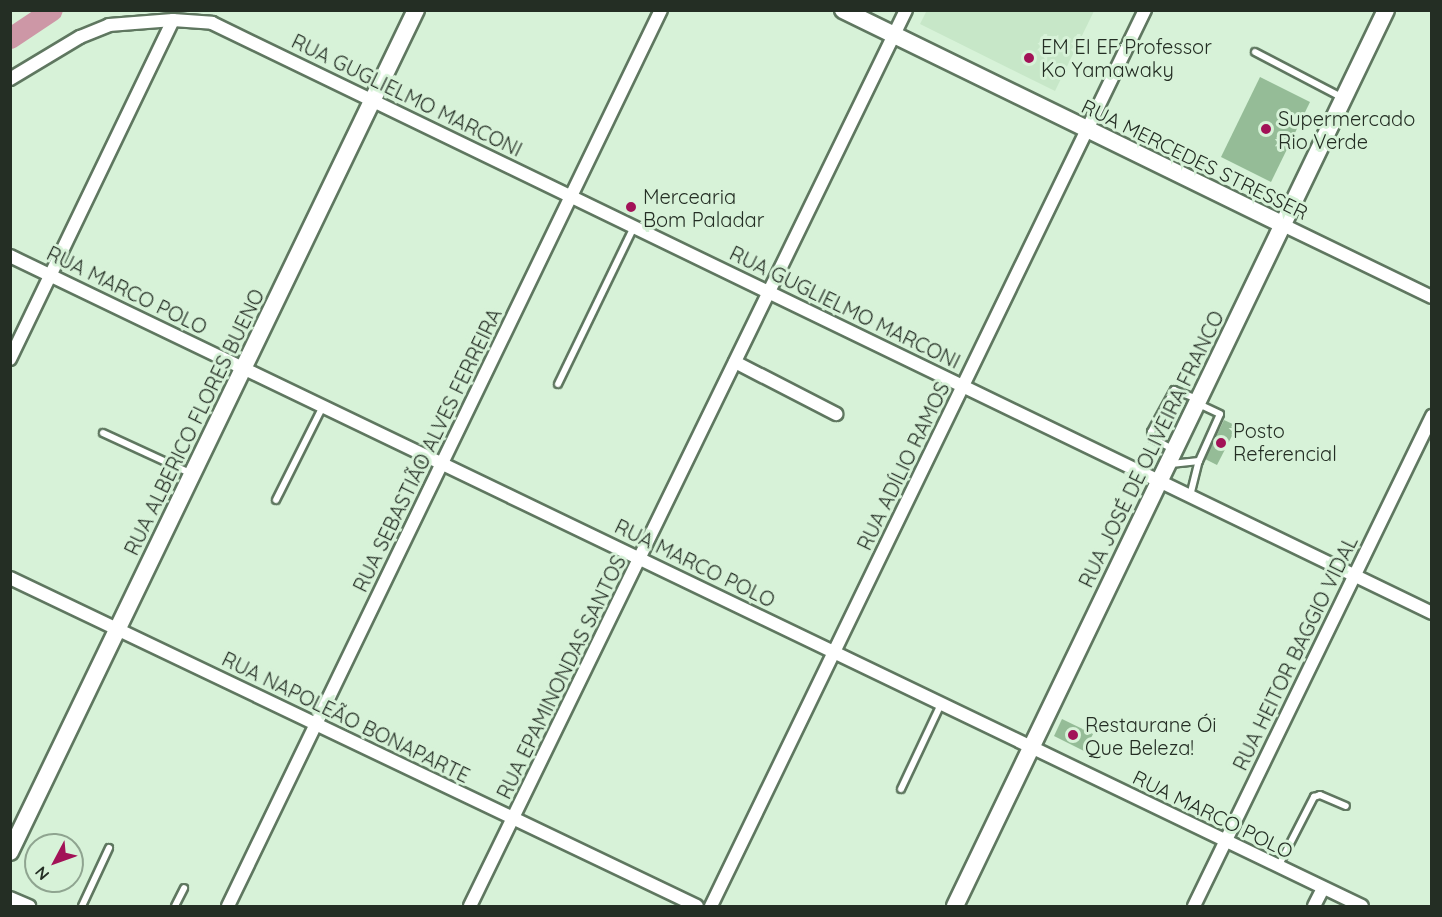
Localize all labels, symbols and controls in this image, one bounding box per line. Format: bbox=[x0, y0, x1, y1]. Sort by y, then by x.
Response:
street label: RUA GUGLIELMO MARCONI bbox=[288, 29, 526, 161]
place label: EM EI EF Professor Ko Yamawaky bbox=[1041, 34, 1212, 81]
marker: EM EI EF Professor Ko Yamawaky bbox=[1022, 51, 1036, 65]
street label: RUA MERCEDES STRESSER bbox=[1078, 94, 1312, 224]
place label: Supermercado Rio Verde bbox=[1278, 106, 1415, 153]
marker: Supermercado Rio Verde bbox=[1259, 122, 1273, 136]
place label: Mercearia Bom Paladar bbox=[643, 184, 764, 231]
marker: Mercearia Bom Paladar bbox=[624, 200, 638, 214]
street label: RUA MARCO POLO bbox=[43, 241, 211, 339]
street label: RUA GUGLIELMO MARCONI bbox=[726, 241, 964, 373]
street label: RUA ALBERICO FLORES BUENO bbox=[119, 285, 269, 559]
street label: RUA SEBASTIÃO ALVES FERREIRA bbox=[348, 304, 506, 596]
street label: RUA JOSÉ DE OLIVEIRA FRANCO bbox=[1073, 307, 1229, 591]
street label: RUA ADÍLIO RAMOS bbox=[852, 378, 954, 554]
place label: Posto Referencial bbox=[1233, 419, 1337, 466]
marker: Posto Referencial bbox=[1214, 436, 1228, 450]
street label: RUA MARCO POLO bbox=[611, 514, 779, 612]
street label: RUA HEITOR BAGGIO VIDAL bbox=[1228, 532, 1362, 774]
street label: RUA EPAMINONDAS SANTOS bbox=[491, 551, 631, 803]
street label: RUA NAPOLEÃO BONAPARTE bbox=[218, 646, 474, 788]
place label: Restaurane Ói Que Beleza! bbox=[1085, 712, 1217, 759]
marker: Restaurane Ói Que Beleza! bbox=[1066, 728, 1080, 742]
street label: RUA MARCO POLO bbox=[1129, 765, 1297, 863]
north arrow bbox=[24, 833, 84, 893]
text: N bbox=[31, 863, 53, 885]

